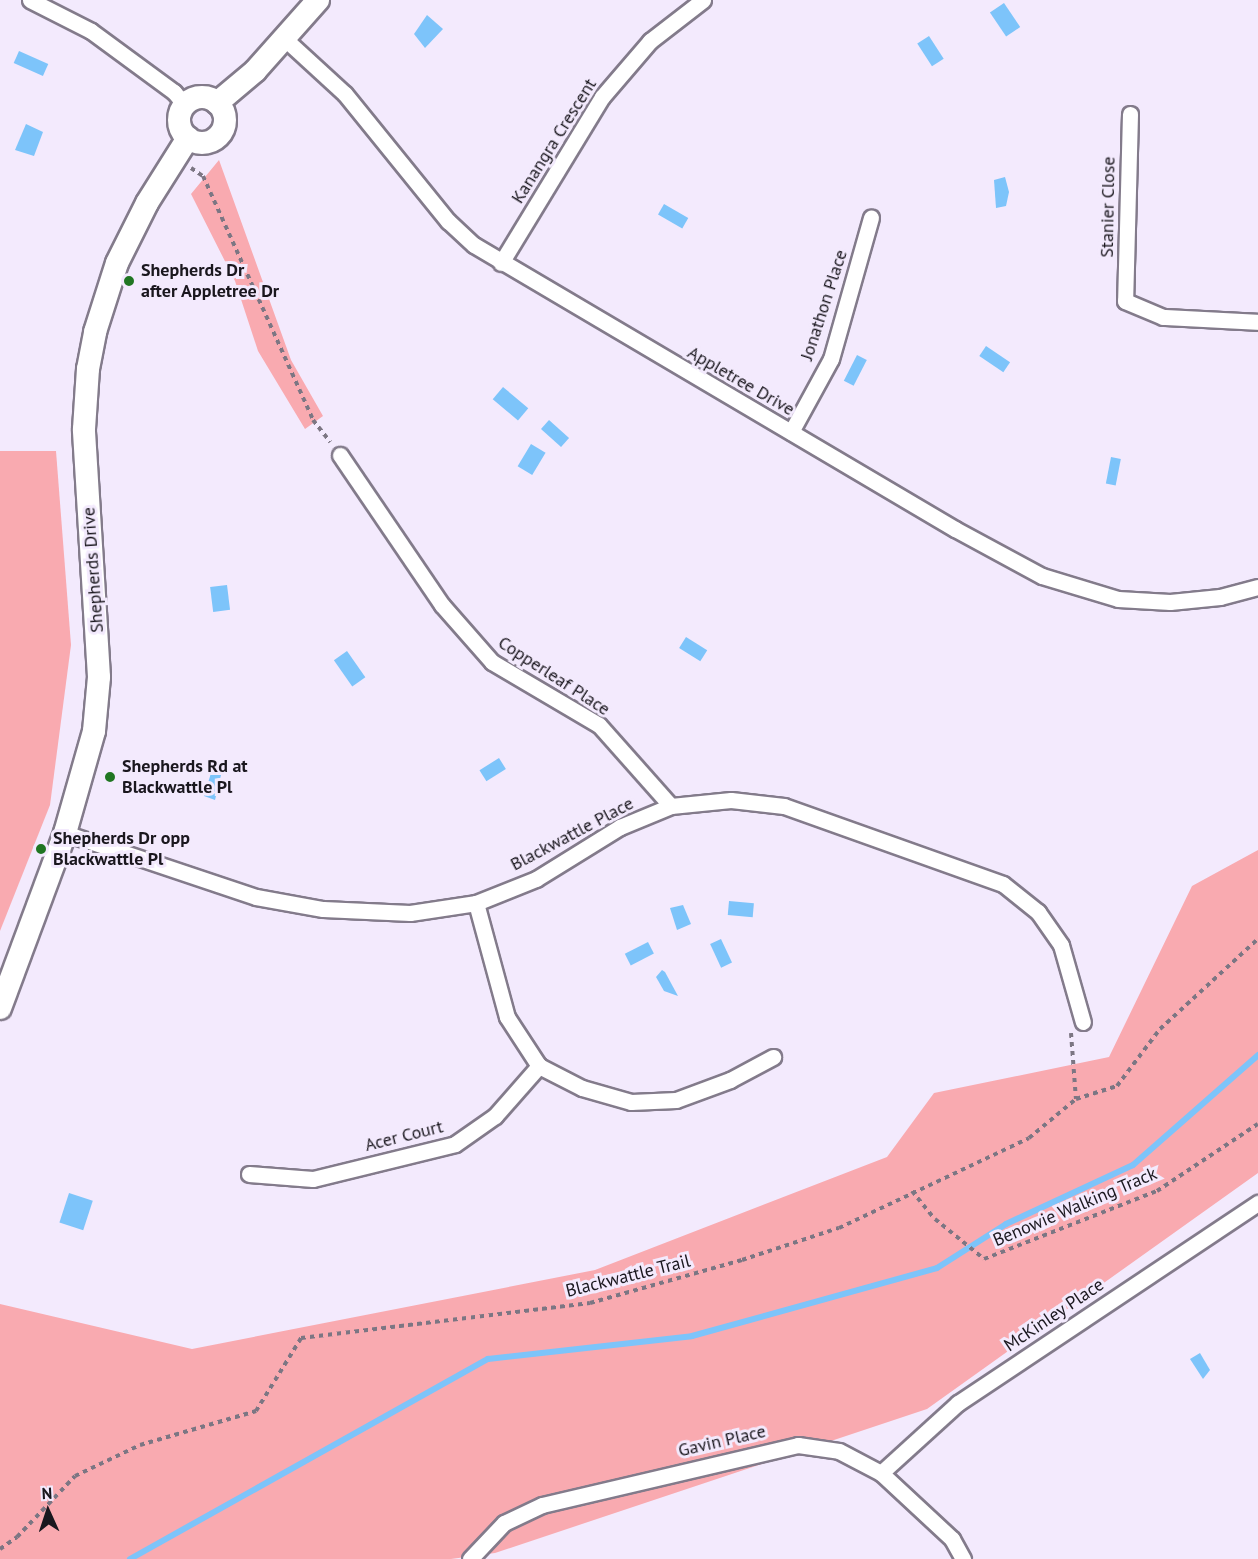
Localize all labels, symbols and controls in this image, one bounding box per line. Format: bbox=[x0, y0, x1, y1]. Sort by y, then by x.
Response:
street label: Kanangra Crescent bbox=[507, 75, 601, 207]
street label: Stanier Close bbox=[1096, 156, 1120, 258]
street label: Jonathon Place bbox=[796, 247, 852, 363]
place label: Shepherds Dr after Appletree Dr bbox=[141, 260, 280, 302]
marker: Shepherds Dr after Appletree Dr bbox=[122, 274, 136, 288]
street label: Appletree Drive bbox=[684, 342, 798, 420]
street label: Shepherds Drive bbox=[78, 506, 108, 634]
street label: Copperleaf Place bbox=[494, 632, 614, 720]
place label: Shepherds Rd at Blackwattle Pl bbox=[122, 756, 248, 798]
marker: Shepherds Rd at Blackwattle Pl bbox=[103, 770, 117, 784]
street label: Blackwattle Place bbox=[507, 793, 637, 875]
place label: Shepherds Dr opp Blackwattle Pl bbox=[53, 828, 190, 870]
marker: Shepherds Dr opp Blackwattle Pl bbox=[34, 842, 48, 856]
street label: Acer Court bbox=[363, 1116, 445, 1156]
street label: Benowie Walking Track bbox=[989, 1162, 1161, 1252]
street label: Blackwattle Trail bbox=[563, 1250, 693, 1302]
street label: McKinley Place bbox=[1000, 1274, 1108, 1356]
street label: Gavin Place bbox=[676, 1420, 768, 1462]
north arrow bbox=[18, 1481, 78, 1541]
text: N bbox=[41, 1483, 53, 1503]

